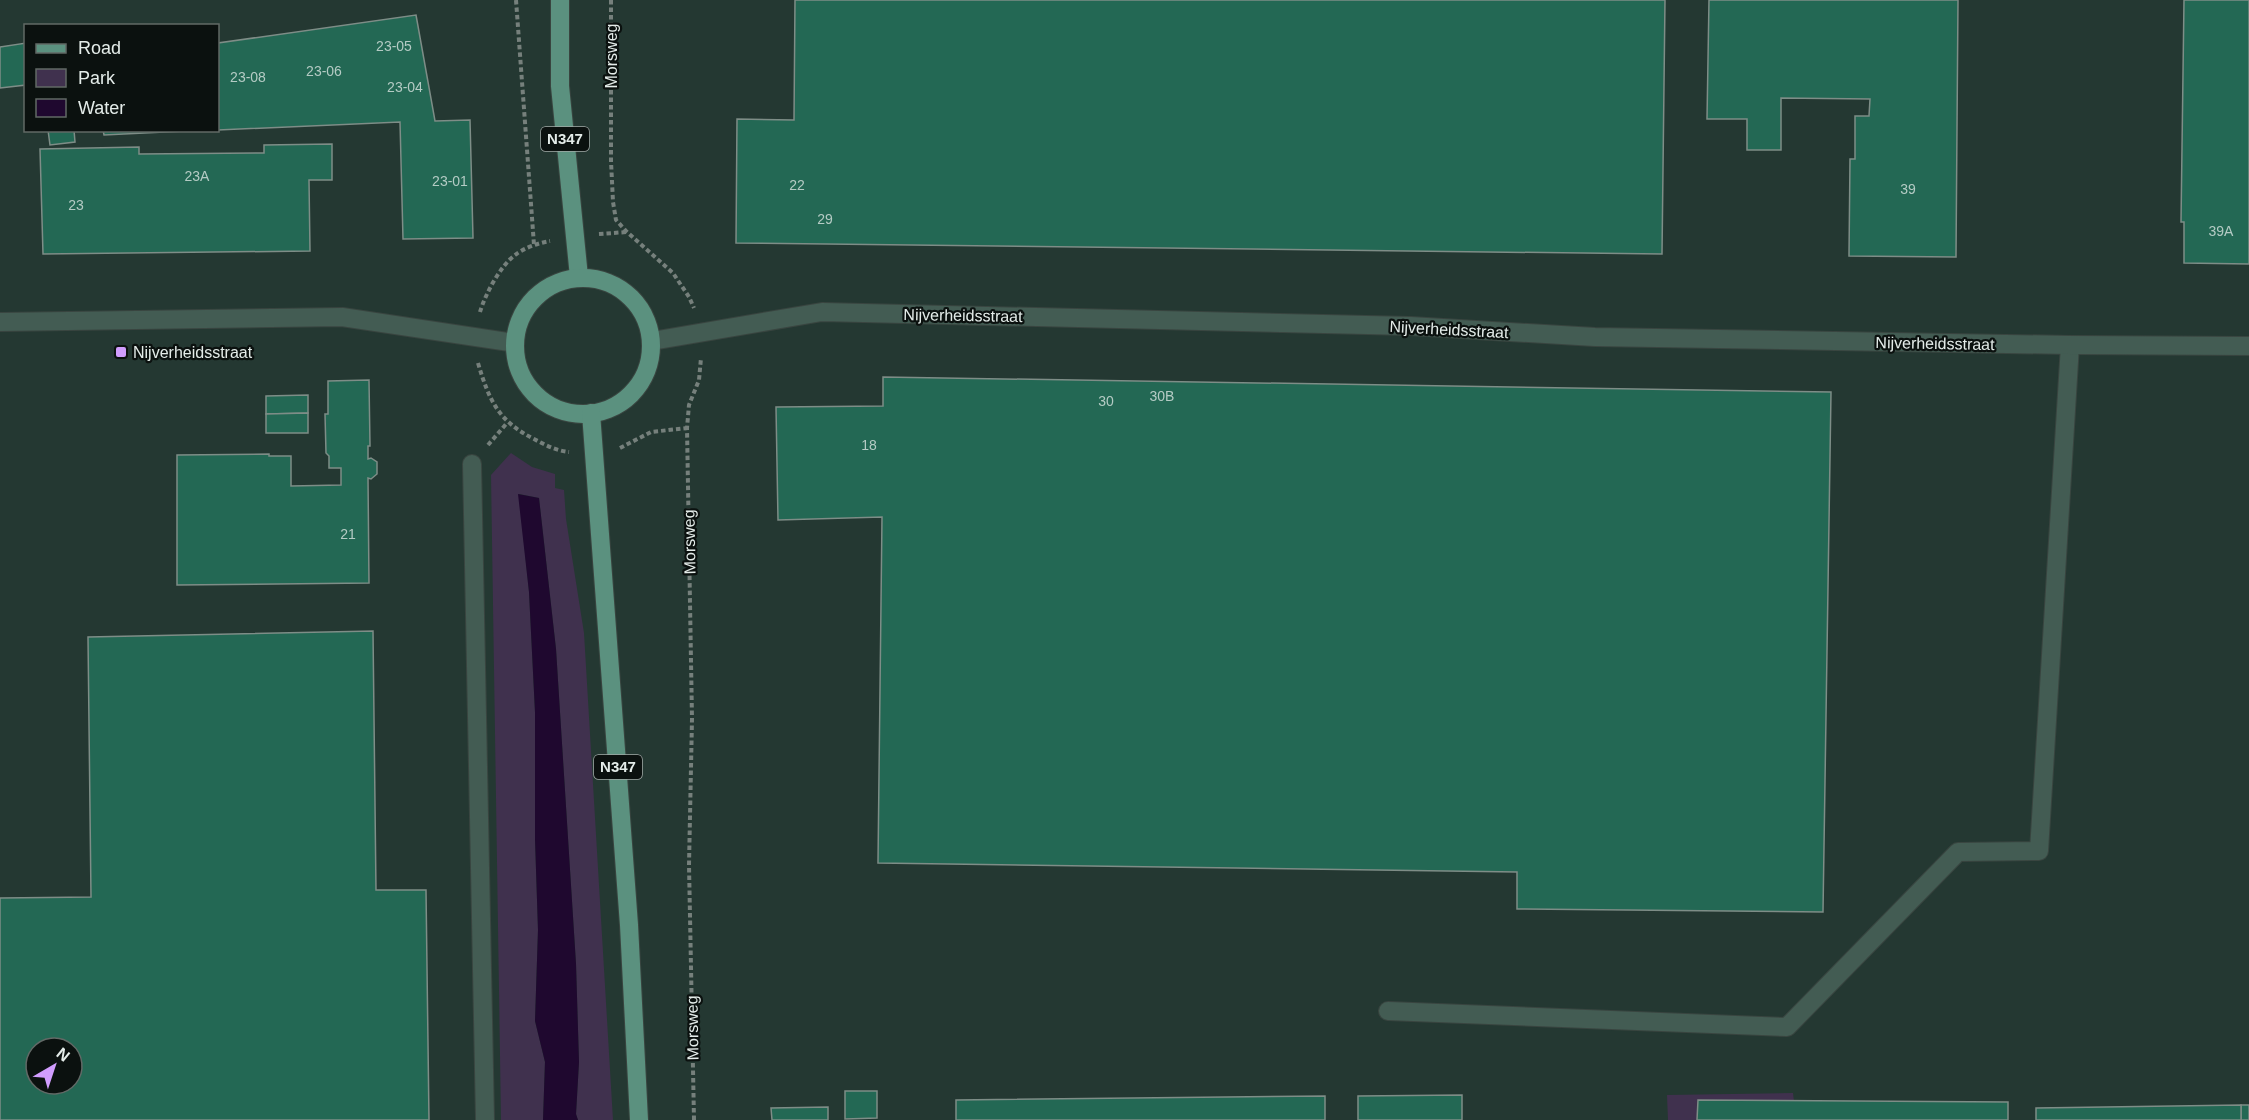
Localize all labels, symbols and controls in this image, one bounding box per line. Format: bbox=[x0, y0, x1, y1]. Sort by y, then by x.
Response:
legend bbox=[24, 24, 219, 132]
street label: Morsweg bbox=[603, 24, 620, 88]
text: Road bbox=[78, 38, 121, 58]
house number: 23-05 bbox=[376, 38, 412, 54]
house number: 23-06 bbox=[306, 63, 342, 79]
text: Park bbox=[78, 68, 116, 88]
house number: 23-08 bbox=[230, 69, 266, 85]
house number: 23-04 bbox=[387, 79, 423, 95]
text: Water bbox=[78, 98, 125, 118]
road number: N347 bbox=[541, 127, 589, 151]
house number: 23A bbox=[185, 168, 210, 184]
house number: 23-01 bbox=[432, 173, 468, 189]
house number: 22 bbox=[789, 177, 805, 193]
house number: 39 bbox=[1900, 181, 1916, 197]
house number: 23 bbox=[68, 197, 84, 213]
house number: 29 bbox=[817, 211, 833, 227]
house number: 39A bbox=[2209, 223, 2234, 239]
street label: Nijverheidsstraat bbox=[903, 306, 1023, 325]
street label: Nijverheidsstraat bbox=[1389, 318, 1509, 341]
street label: Nijverheidsstraat bbox=[1875, 334, 1995, 353]
place label: Nijverheidsstraat bbox=[133, 344, 253, 361]
marker: Nijverheidsstraat bbox=[114, 345, 128, 359]
house number: 30B bbox=[1150, 388, 1174, 404]
house number: 30 bbox=[1098, 393, 1114, 409]
house number: 18 bbox=[861, 437, 877, 453]
street label: Morsweg bbox=[680, 509, 699, 575]
house number: 21 bbox=[340, 526, 356, 542]
road number: N347 bbox=[594, 755, 642, 779]
street label: Morsweg bbox=[683, 995, 702, 1061]
north arrow bbox=[24, 1036, 84, 1096]
text: N bbox=[53, 1044, 73, 1065]

